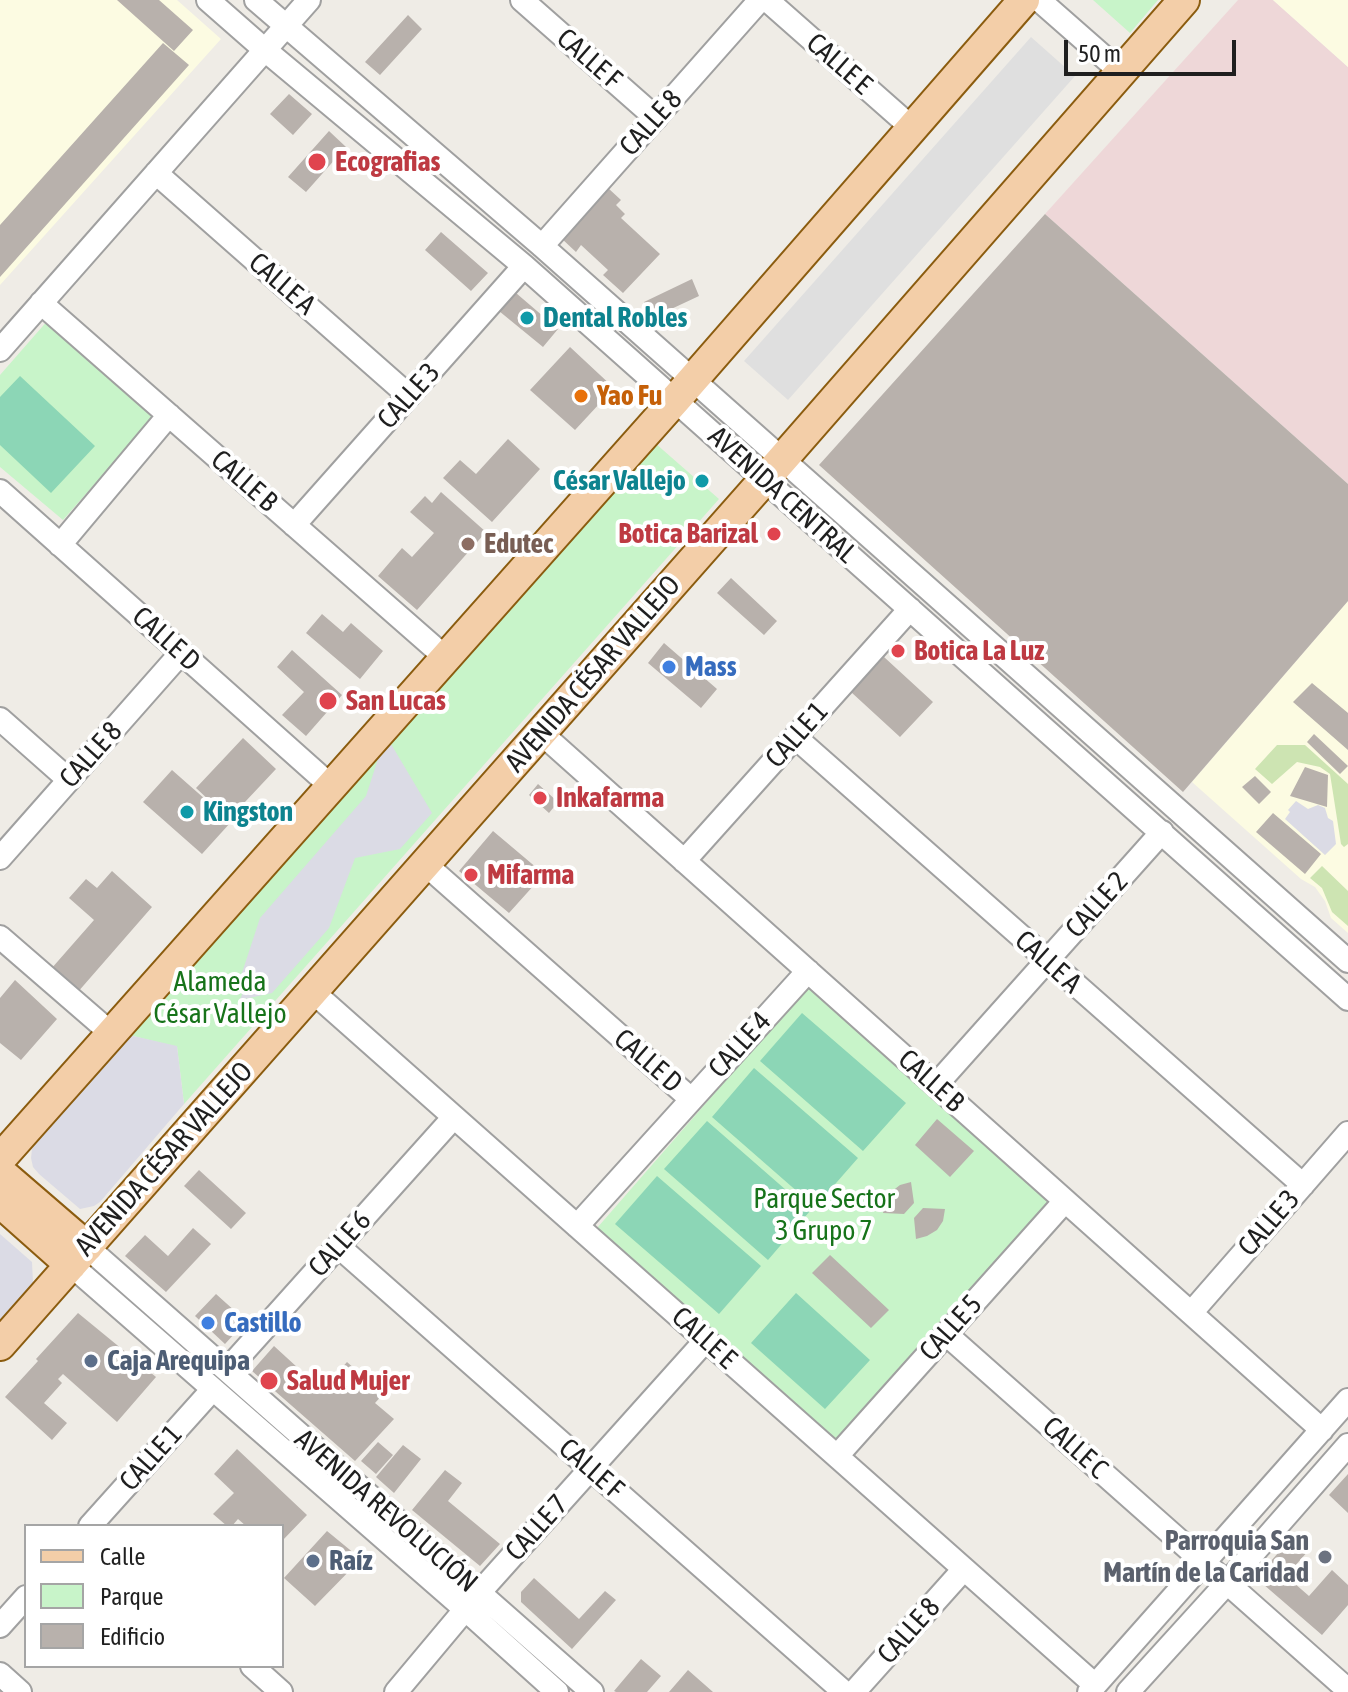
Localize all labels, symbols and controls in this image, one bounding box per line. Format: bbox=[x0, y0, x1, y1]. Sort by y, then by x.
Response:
street label: CALLE F bbox=[550, 22, 628, 96]
scale bar bbox=[1068, 24, 1240, 74]
street label: CALLE E bbox=[799, 26, 879, 102]
text: 50 m bbox=[1078, 40, 1121, 67]
street label: CALLE 8 bbox=[613, 83, 689, 163]
place label: Ecografias bbox=[335, 145, 440, 179]
marker: Ecografias bbox=[306, 151, 328, 173]
street label: CALLE A bbox=[242, 246, 322, 322]
place label: Dental Robles bbox=[543, 301, 687, 335]
marker: Dental Robles bbox=[518, 309, 536, 327]
street label: CALLE 3 bbox=[371, 356, 447, 436]
place label: Yao Fu bbox=[597, 379, 662, 413]
marker: Yao Fu bbox=[572, 387, 590, 405]
street label: AVENIDA CENTRAL bbox=[701, 420, 863, 570]
street label: CALLE B bbox=[204, 443, 284, 519]
place label: César Vallejo bbox=[553, 464, 686, 498]
marker: César Vallejo bbox=[693, 472, 711, 490]
place label: Botica Barizal bbox=[618, 517, 758, 551]
marker: Botica Barizal bbox=[765, 525, 783, 543]
place label: Edutec bbox=[484, 527, 553, 561]
marker: Edutec bbox=[459, 535, 477, 553]
street label: AVENIDA CÉSAR VALLEJO bbox=[499, 569, 687, 779]
street label: CALLE D bbox=[125, 600, 207, 678]
place label: Botica La Luz bbox=[914, 634, 1044, 668]
marker: Botica La Luz bbox=[889, 642, 907, 660]
place label: Mass bbox=[685, 650, 737, 684]
marker: Mass bbox=[660, 658, 678, 676]
place label: San Lucas bbox=[346, 684, 446, 718]
marker: San Lucas bbox=[317, 690, 339, 712]
street label: CALLE 1 bbox=[759, 695, 835, 775]
street label: CALLE 8 bbox=[53, 715, 129, 795]
place label: Inkafarma bbox=[556, 781, 664, 815]
marker: Inkafarma bbox=[531, 789, 549, 807]
place label: Kingston bbox=[203, 795, 293, 829]
marker: Kingston bbox=[178, 803, 196, 821]
place label: Mifarma bbox=[487, 858, 574, 892]
street label: CALLE 2 bbox=[1059, 865, 1135, 945]
marker: Mifarma bbox=[462, 866, 480, 884]
street label: CALLE A bbox=[1008, 924, 1088, 1000]
park label: Alameda César Vallejo bbox=[153, 965, 287, 1031]
street label: CALLE 4 bbox=[702, 1005, 778, 1085]
street label: CALLE D bbox=[607, 1022, 689, 1100]
street label: CALLE B bbox=[891, 1043, 971, 1119]
street label: AVENIDA CÉSAR VALLEJO bbox=[68, 1055, 260, 1263]
park label: Parque Sector 3 Grupo 7 bbox=[753, 1182, 895, 1248]
street label: CALLE 3 bbox=[1231, 1183, 1307, 1263]
street label: CALLE 6 bbox=[302, 1204, 378, 1284]
street label: CALLE 5 bbox=[913, 1288, 989, 1368]
street label: CALLE E bbox=[665, 1300, 743, 1376]
place label: Castillo bbox=[224, 1306, 302, 1340]
marker: Castillo bbox=[199, 1314, 217, 1332]
place label: Caja Arequipa bbox=[107, 1344, 250, 1378]
marker: Caja Arequipa bbox=[82, 1352, 100, 1370]
place label: Salud Mujer bbox=[287, 1364, 410, 1398]
marker: Salud Mujer bbox=[258, 1370, 280, 1392]
street label: CALLE C bbox=[1035, 1410, 1115, 1486]
street label: CALLE 1 bbox=[113, 1418, 189, 1498]
street label: AVENIDA REVOLUCIÓN bbox=[288, 1422, 484, 1600]
street label: CALLE F bbox=[552, 1432, 630, 1506]
street label: CALLE 7 bbox=[499, 1488, 575, 1568]
legend bbox=[24, 1524, 284, 1668]
place label: Parroquia San Martín de la Caridad bbox=[1103, 1524, 1309, 1590]
text: Calle bbox=[100, 1543, 145, 1570]
place label: Raíz bbox=[329, 1544, 373, 1578]
marker: Parroquia San Martín de la Caridad bbox=[1316, 1548, 1334, 1566]
marker: Raíz bbox=[304, 1552, 322, 1570]
text: Parque bbox=[100, 1583, 163, 1610]
street label: CALLE 8 bbox=[871, 1591, 947, 1671]
text: Edificio bbox=[100, 1623, 165, 1650]

